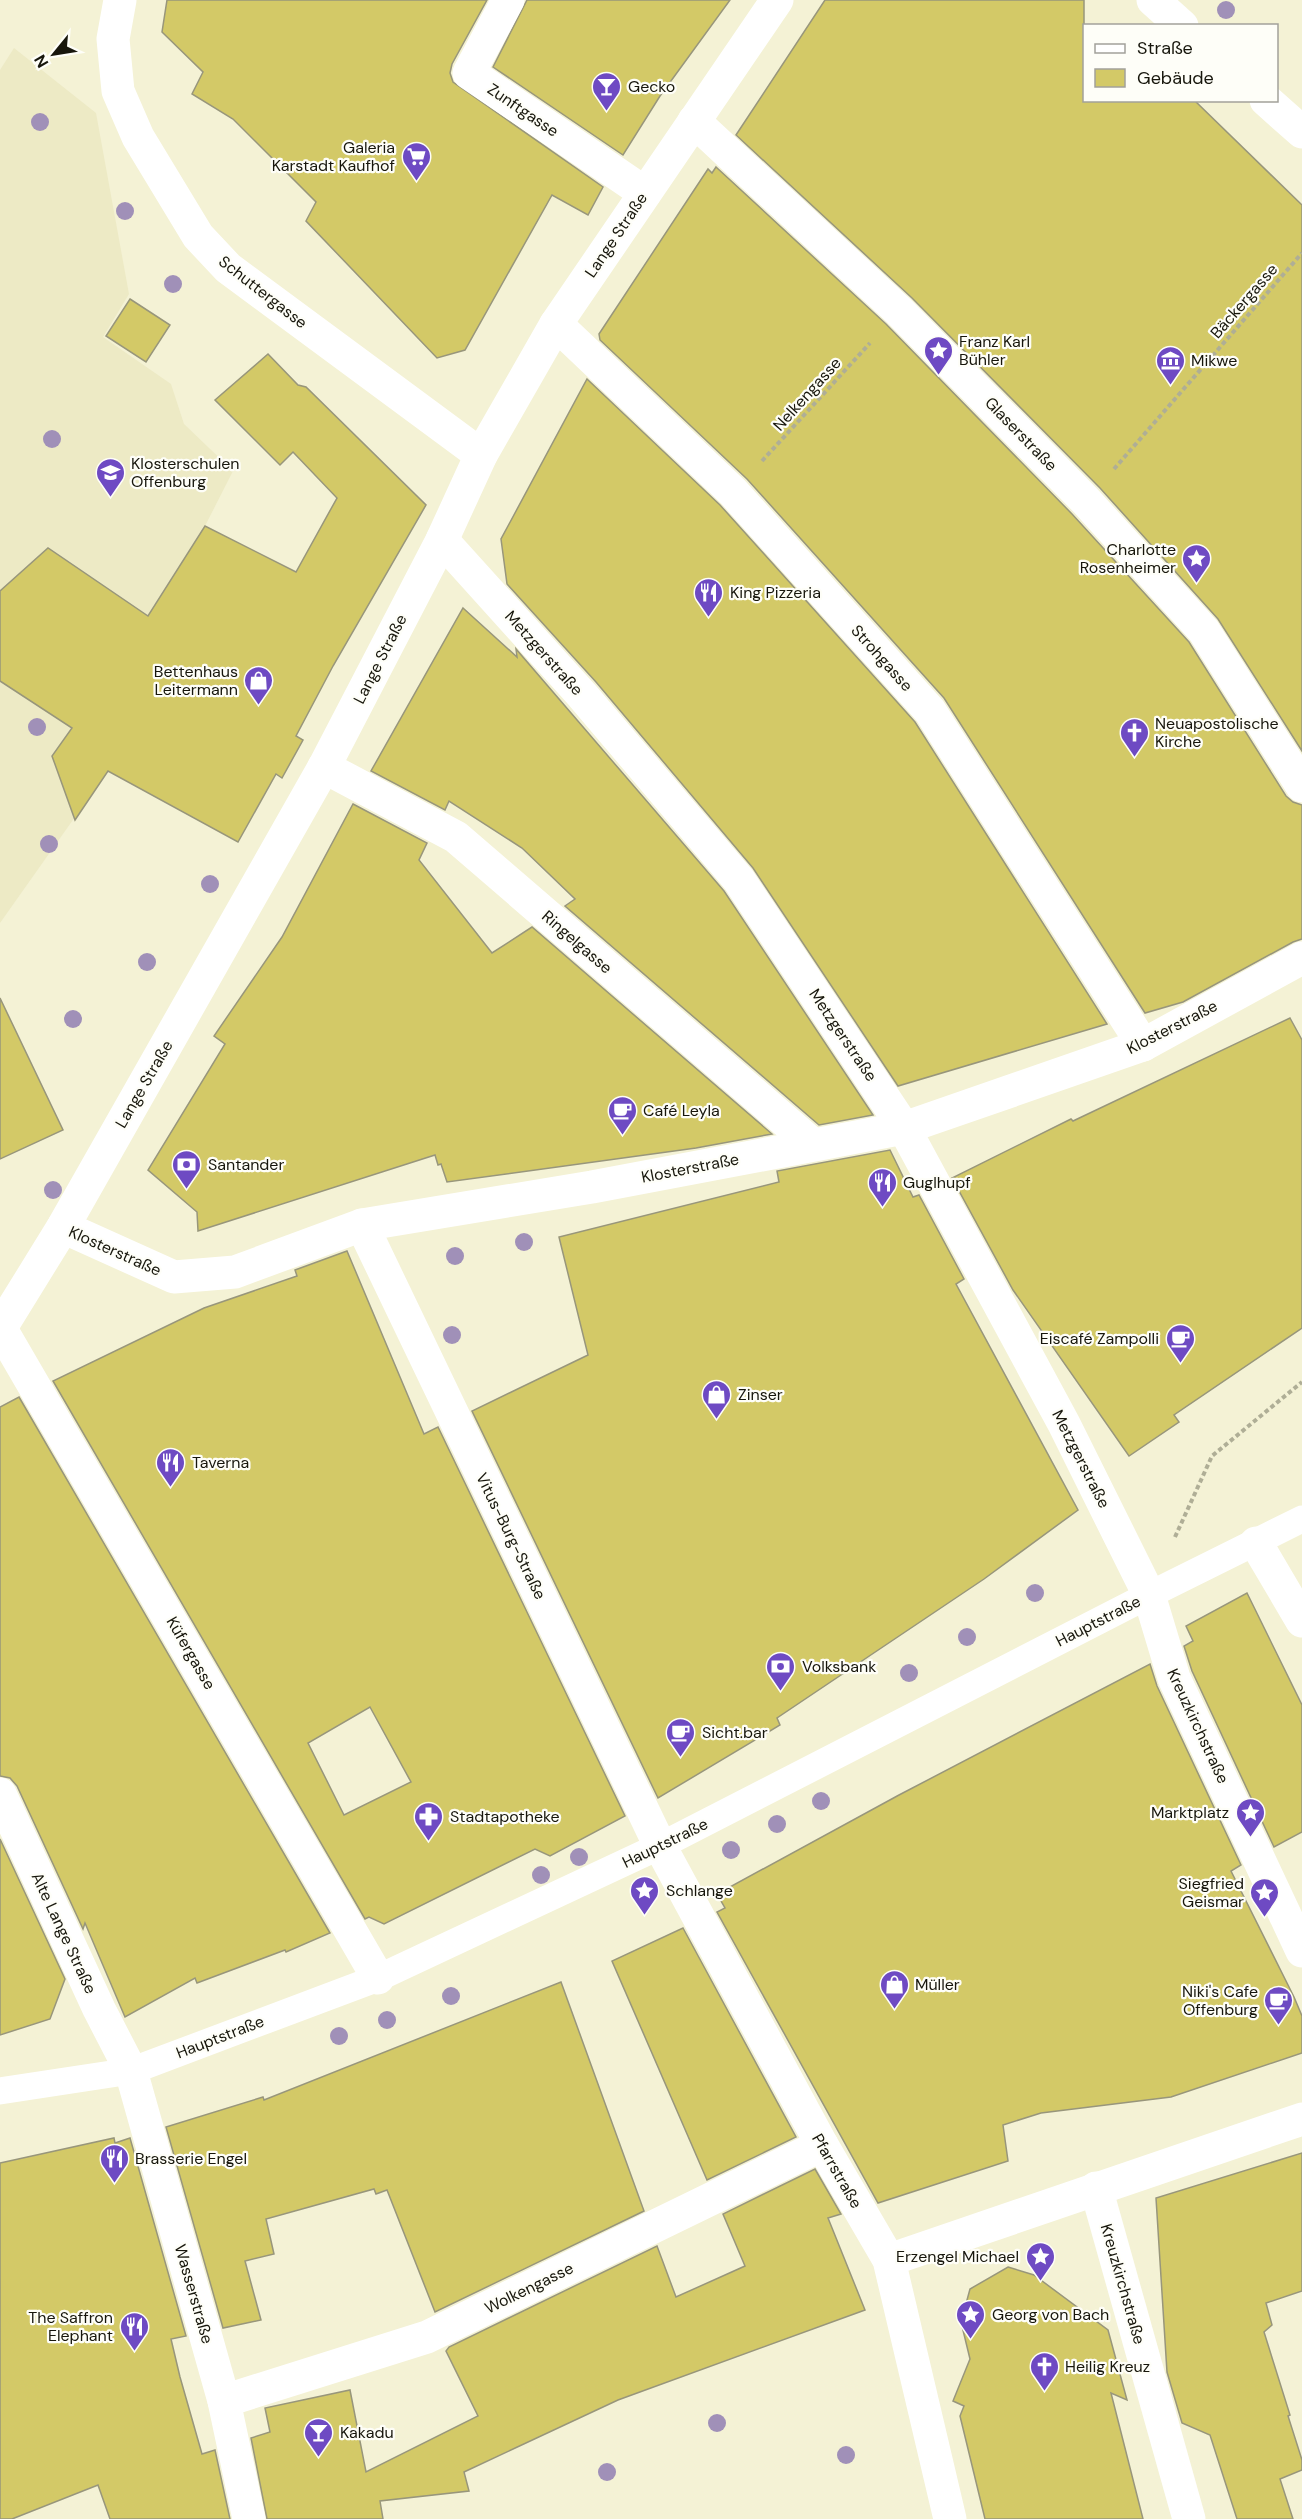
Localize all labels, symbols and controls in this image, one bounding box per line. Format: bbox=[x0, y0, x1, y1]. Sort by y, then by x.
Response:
north arrow bbox=[24, 24, 84, 84]
legend bbox=[1083, 24, 1278, 102]
text: Straße bbox=[1137, 36, 1193, 60]
text: N bbox=[29, 51, 53, 72]
text: Gebäude bbox=[1137, 66, 1214, 90]
bar icon: Gecko bbox=[591, 70, 623, 112]
place label: Gecko bbox=[628, 76, 675, 97]
street label: Zunftgasse bbox=[483, 79, 563, 141]
place label: Galeria Karstadt Kaufhof bbox=[272, 137, 395, 176]
supermarket icon: Galeria Karstadt Kaufhof bbox=[400, 140, 432, 182]
street label: Lange Straße bbox=[580, 189, 652, 281]
street label: Schuttergasse bbox=[214, 251, 312, 333]
street label: Bäckergasse bbox=[1206, 259, 1282, 343]
place label: Franz Karl Bühler bbox=[959, 331, 1030, 370]
place icon: Franz Karl Bühler bbox=[922, 334, 954, 376]
museum icon: Mikwe bbox=[1154, 344, 1186, 386]
place label: Mikwe bbox=[1191, 350, 1237, 371]
street label: Nelkengasse bbox=[768, 353, 846, 435]
street label: Glaserstraße bbox=[980, 392, 1062, 476]
place label: Klosterschulen Offenburg bbox=[131, 453, 240, 492]
school or university icon: Klosterschulen Offenburg bbox=[94, 456, 126, 498]
place label: Charlotte Rosenheimer bbox=[1080, 539, 1176, 578]
place icon: Charlotte Rosenheimer bbox=[1181, 542, 1213, 584]
restaurant icon: King Pizzeria bbox=[693, 576, 725, 618]
place label: King Pizzeria bbox=[730, 582, 821, 603]
street label: Metzgerstraße bbox=[500, 606, 588, 700]
street label: Lange Straße bbox=[348, 611, 412, 707]
street label: Strohgasse bbox=[847, 620, 917, 696]
place label: Bettenhaus Leitermann bbox=[154, 661, 238, 700]
shop icon: Bettenhaus Leitermann bbox=[243, 664, 275, 706]
place label: Neuapostolische Kirche bbox=[1155, 713, 1279, 752]
church icon: Neuapostolische Kirche bbox=[1118, 716, 1150, 758]
street label: Ringelgasse bbox=[537, 906, 617, 978]
street label: Metzgerstraße bbox=[804, 985, 882, 1085]
street label: Klosterstraße bbox=[1123, 995, 1221, 1059]
street label: Lange Straße bbox=[110, 1036, 178, 1132]
cafe icon: Café Leyla bbox=[606, 1094, 638, 1136]
place label: Café Leyla bbox=[643, 1100, 720, 1121]
bank icon: Santander bbox=[171, 1148, 203, 1190]
street label: Klosterstraße bbox=[639, 1148, 741, 1188]
place label: Santander bbox=[208, 1154, 284, 1175]
restaurant icon: Guglhupf bbox=[866, 1166, 898, 1208]
place label: Guglhupf bbox=[903, 1172, 971, 1193]
street label: Klosterstraße bbox=[65, 1221, 165, 1281]
cafe icon: Eiscafé Zampolli bbox=[1164, 1322, 1196, 1364]
place label: Eiscafé Zampolli bbox=[1040, 1328, 1159, 1349]
shop icon: Zinser bbox=[701, 1378, 733, 1420]
place label: Zinser bbox=[738, 1384, 783, 1405]
street label: Metzgerstraße bbox=[1047, 1406, 1115, 1512]
restaurant icon: Taverna bbox=[155, 1446, 187, 1488]
place label: Taverna bbox=[192, 1452, 249, 1473]
street label: Vitus-Burg-Straße bbox=[471, 1469, 551, 1603]
street label: Hauptstraße bbox=[1052, 1591, 1144, 1651]
street label: Küfergasse bbox=[162, 1613, 220, 1693]
bank icon: Volksbank bbox=[765, 1650, 797, 1692]
place label: Volksbank bbox=[802, 1656, 876, 1677]
street label: Kreuzkirchstraße bbox=[1162, 1665, 1234, 1787]
cafe icon: Sicht.bar bbox=[665, 1716, 697, 1758]
place label: Sicht.bar bbox=[702, 1722, 768, 1743]
place icon: Marktplatz bbox=[1234, 1796, 1266, 1838]
pharmacy icon: Stadtapotheke bbox=[413, 1800, 445, 1842]
place label: Marktplatz bbox=[1151, 1802, 1229, 1823]
place label: Stadtapotheke bbox=[450, 1806, 560, 1827]
street label: Hauptstraße bbox=[619, 1813, 711, 1873]
street label: Alte Lange Straße bbox=[27, 1869, 101, 1997]
place label: Siegfried Geismar bbox=[1179, 1873, 1244, 1912]
place icon: Schlange bbox=[629, 1874, 661, 1916]
place icon: Siegfried Geismar bbox=[1249, 1876, 1281, 1918]
place label: Schlange bbox=[666, 1880, 733, 1901]
shop icon: Müller bbox=[878, 1968, 910, 2010]
place label: Müller bbox=[915, 1974, 960, 1995]
place label: Niki's Cafe Offenburg bbox=[1182, 1981, 1258, 2020]
cafe icon: Niki's Cafe Offenburg bbox=[1263, 1984, 1295, 2026]
street label: Hauptstraße bbox=[173, 2011, 267, 2063]
street label: Pfarrstraße bbox=[807, 2130, 867, 2212]
restaurant icon: Brasserie Engel bbox=[98, 2142, 130, 2184]
place label: Brasserie Engel bbox=[135, 2148, 247, 2169]
street label: Kreuzkirchstraße bbox=[1096, 2221, 1150, 2347]
place icon: Erzengel Michael bbox=[1024, 2240, 1056, 2282]
street label: Wasserstraße bbox=[170, 2242, 218, 2346]
place label: Erzengel Michael bbox=[896, 2246, 1019, 2267]
street label: Wolkengasse bbox=[481, 2257, 577, 2319]
place icon: Georg von Bach bbox=[955, 2298, 987, 2340]
place label: Georg von Bach bbox=[992, 2304, 1109, 2325]
place label: The Saffron Elephant bbox=[28, 2307, 113, 2346]
restaurant icon: The Saffron Elephant bbox=[118, 2310, 150, 2352]
church icon: Heilig Kreuz bbox=[1028, 2350, 1060, 2392]
place label: Heilig Kreuz bbox=[1065, 2356, 1150, 2377]
bar icon: Kakadu bbox=[303, 2416, 335, 2458]
place label: Kakadu bbox=[340, 2422, 394, 2443]

